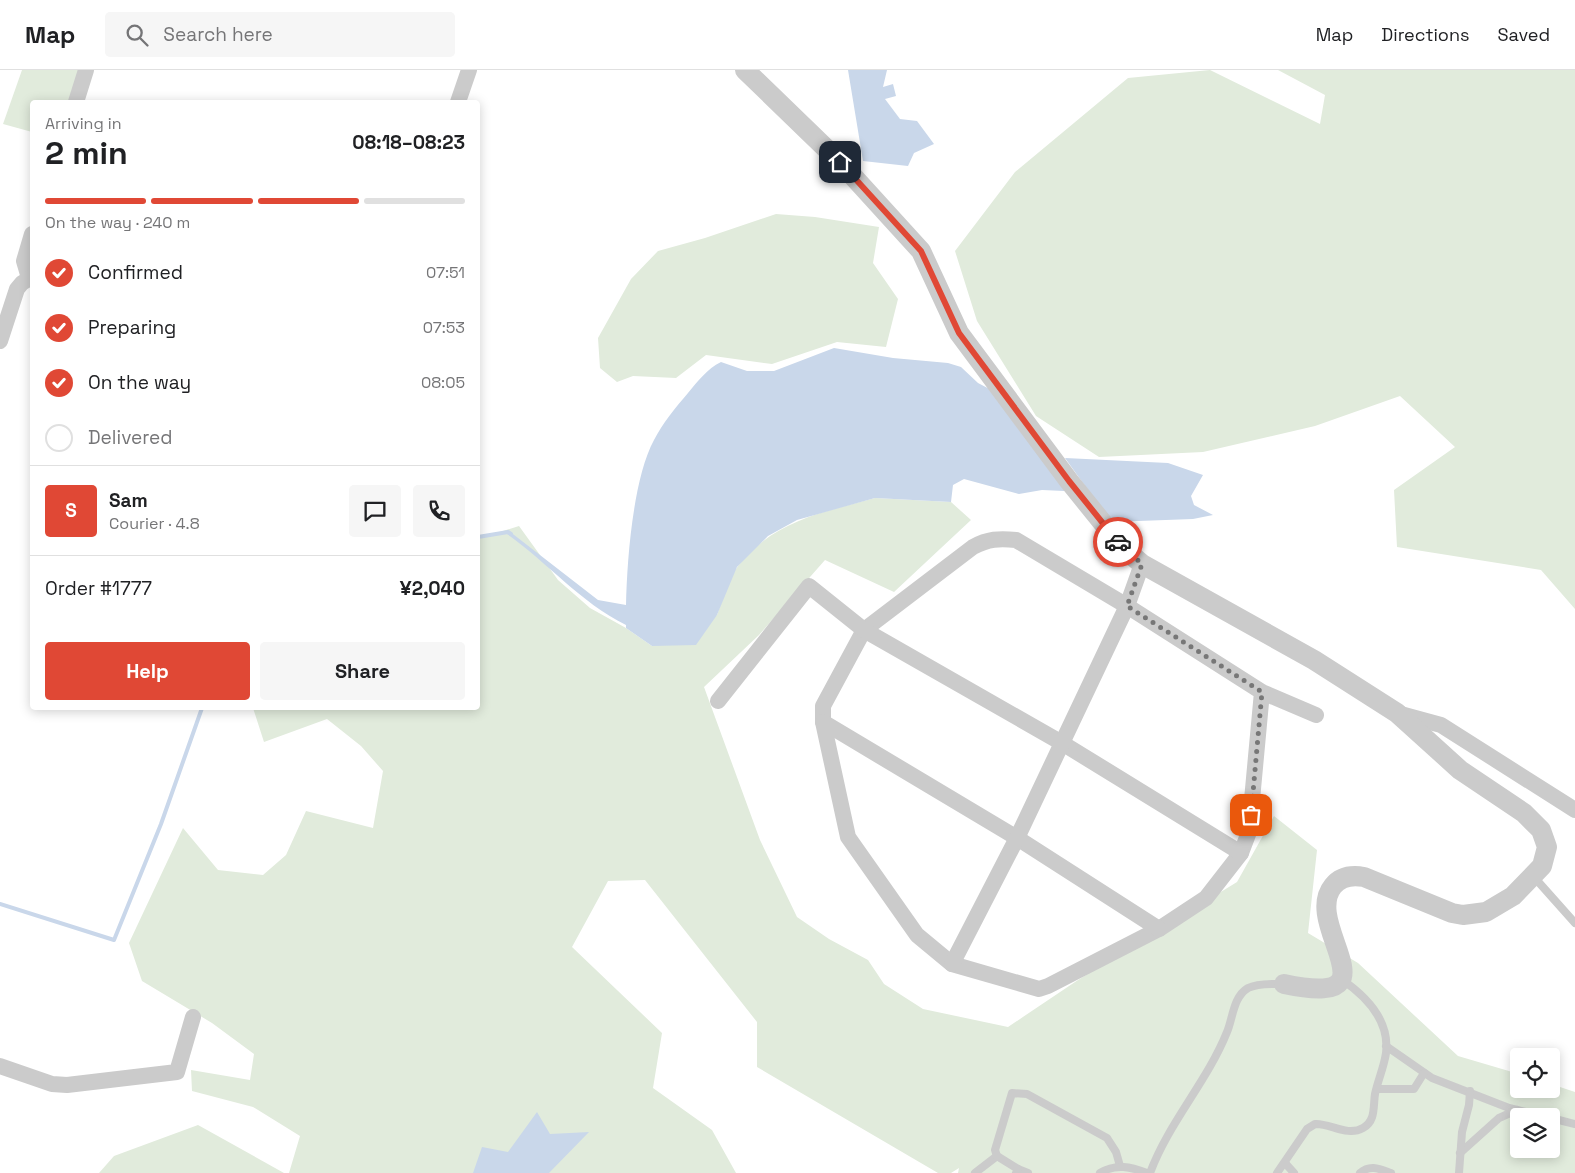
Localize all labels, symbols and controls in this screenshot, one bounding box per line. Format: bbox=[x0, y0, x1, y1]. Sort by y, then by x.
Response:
search box bbox=[105, 12, 455, 57]
text: Map bbox=[25, 19, 75, 50]
icon: search bbox=[123, 21, 151, 49]
text: Search here bbox=[163, 22, 273, 47]
text: Map bbox=[1316, 23, 1353, 46]
text: Directions bbox=[1381, 23, 1470, 46]
text: Saved bbox=[1498, 23, 1550, 46]
text: Arriving in bbox=[45, 113, 122, 134]
text: 08:18–08:23 bbox=[352, 130, 465, 155]
text: 2 min bbox=[45, 133, 128, 173]
pin bbox=[819, 141, 861, 183]
icon: home bbox=[826, 148, 854, 176]
text: On the way · 240 m bbox=[45, 212, 190, 233]
icon: check bbox=[45, 259, 73, 287]
text: Confirmed bbox=[88, 260, 183, 285]
text: 07:51 bbox=[426, 262, 465, 283]
icon: check bbox=[45, 314, 73, 342]
text: Preparing bbox=[88, 315, 176, 340]
text: 07:53 bbox=[423, 317, 465, 338]
icon: check bbox=[45, 369, 73, 397]
text: On the way bbox=[88, 370, 191, 395]
text: 08:05 bbox=[421, 372, 465, 393]
text: Delivered bbox=[88, 425, 173, 450]
button: chat bbox=[349, 485, 401, 537]
button: phone bbox=[413, 485, 465, 537]
text: Sam bbox=[109, 488, 148, 513]
text: S bbox=[65, 498, 77, 523]
text: Courier · 4.8 bbox=[109, 513, 200, 534]
courier bbox=[1093, 517, 1143, 567]
icon: car bbox=[1104, 528, 1132, 556]
text: Order #1777 bbox=[45, 576, 152, 601]
text: ¥2,040 bbox=[400, 576, 465, 601]
button: Help bbox=[45, 642, 250, 700]
button: Share bbox=[260, 642, 465, 700]
pin bbox=[1230, 794, 1272, 836]
icon: bag bbox=[1237, 801, 1265, 829]
map controls bbox=[1510, 1048, 1560, 1158]
button: locate bbox=[1510, 1048, 1560, 1098]
button: layers bbox=[1510, 1108, 1560, 1158]

